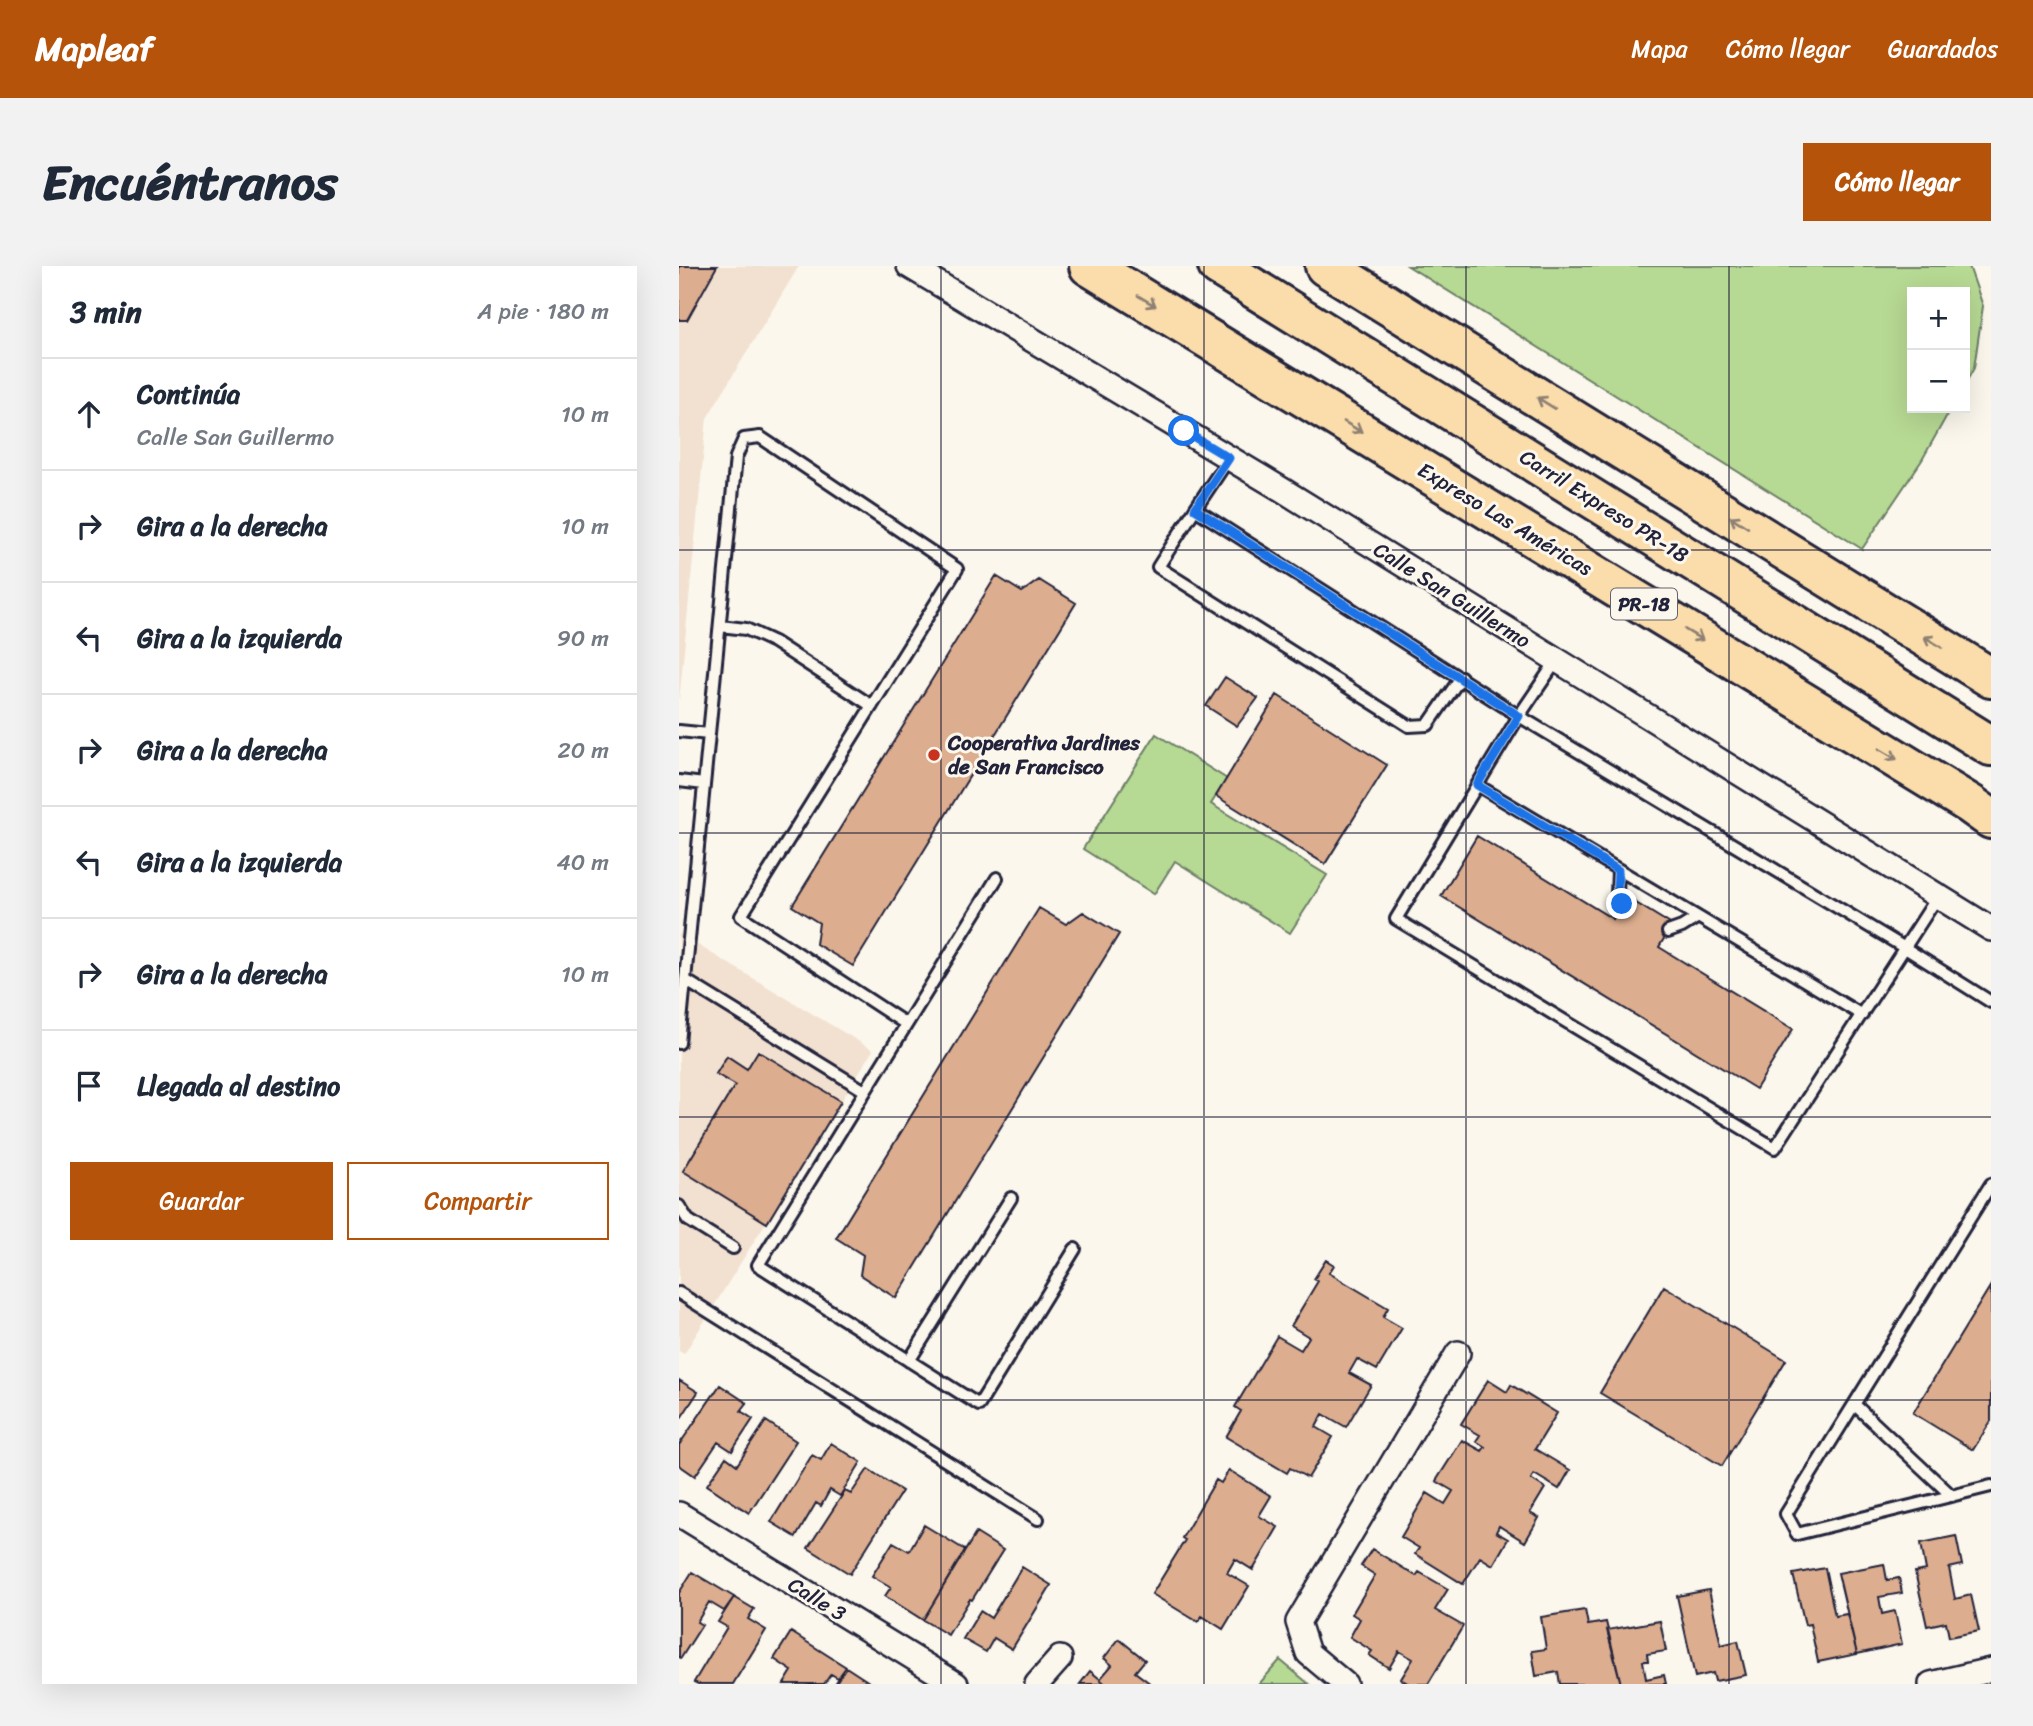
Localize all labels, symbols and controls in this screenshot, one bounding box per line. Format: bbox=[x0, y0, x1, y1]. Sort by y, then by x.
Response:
text: Mapleaf bbox=[35, 20, 153, 78]
text: Mapa bbox=[1631, 28, 1688, 70]
text: Cómo llegar bbox=[1726, 28, 1850, 70]
text: Guardados bbox=[1888, 28, 1998, 70]
text: Encuéntranos bbox=[42, 139, 338, 226]
button: Cómo llegar bbox=[1803, 143, 1991, 221]
text: 3 min bbox=[70, 285, 142, 339]
map controls bbox=[1907, 287, 1970, 413]
button: + bbox=[1907, 287, 1970, 350]
text: A pie · 180 m bbox=[478, 291, 609, 332]
one-way arrow bbox=[1137, 295, 1157, 309]
button: − bbox=[1907, 350, 1970, 413]
text: Continúa bbox=[137, 371, 240, 417]
text: 10 m bbox=[561, 394, 609, 435]
icon: ahead bbox=[70, 395, 108, 433]
one-way arrow bbox=[1537, 395, 1556, 410]
route start bbox=[1168, 415, 1199, 446]
text: Calle San Guillermo bbox=[137, 417, 334, 458]
one-way arrow bbox=[1343, 420, 1363, 434]
street label: Carril Expreso PR-18 bbox=[1512, 439, 1696, 574]
street label: Expreso Las Américas bbox=[1410, 452, 1600, 587]
text: Gira a la derecha bbox=[137, 503, 328, 549]
text: 10 m bbox=[561, 506, 609, 547]
icon: right bbox=[70, 507, 108, 545]
one-way arrow bbox=[1730, 515, 1750, 529]
street label: Calle San Guillermo bbox=[1366, 531, 1539, 659]
road number: PR-18 bbox=[1611, 588, 1677, 620]
text: Gira a la izquierda bbox=[137, 615, 342, 661]
text: 90 m bbox=[557, 618, 609, 659]
icon: left bbox=[70, 619, 108, 657]
one-way arrow bbox=[1683, 628, 1703, 642]
one-way arrow bbox=[1924, 634, 1943, 649]
place label: Cooperativa Jardines de San Francisco bbox=[947, 724, 1140, 786]
text: Gira a la derecha bbox=[137, 727, 328, 773]
text: 20 m bbox=[558, 730, 609, 771]
icon: right bbox=[70, 731, 108, 769]
marker: Cooperativa Jardines de San Francisco bbox=[926, 747, 942, 763]
one-way arrow bbox=[1877, 747, 1897, 761]
text: Gira a la izquierda bbox=[137, 839, 342, 885]
text: 40 m bbox=[556, 842, 609, 883]
icon: left bbox=[70, 843, 108, 881]
route end bbox=[1606, 888, 1637, 919]
text: Gira a la derecha bbox=[137, 951, 328, 997]
text: 10 m bbox=[561, 954, 609, 995]
icon: right bbox=[70, 955, 108, 993]
text: Llegada al destino bbox=[137, 1063, 340, 1109]
icon: arrive bbox=[70, 1067, 108, 1105]
button: Guardar bbox=[70, 1162, 333, 1240]
button: Compartir bbox=[347, 1162, 609, 1240]
street label: Calle 3 bbox=[780, 1566, 854, 1632]

